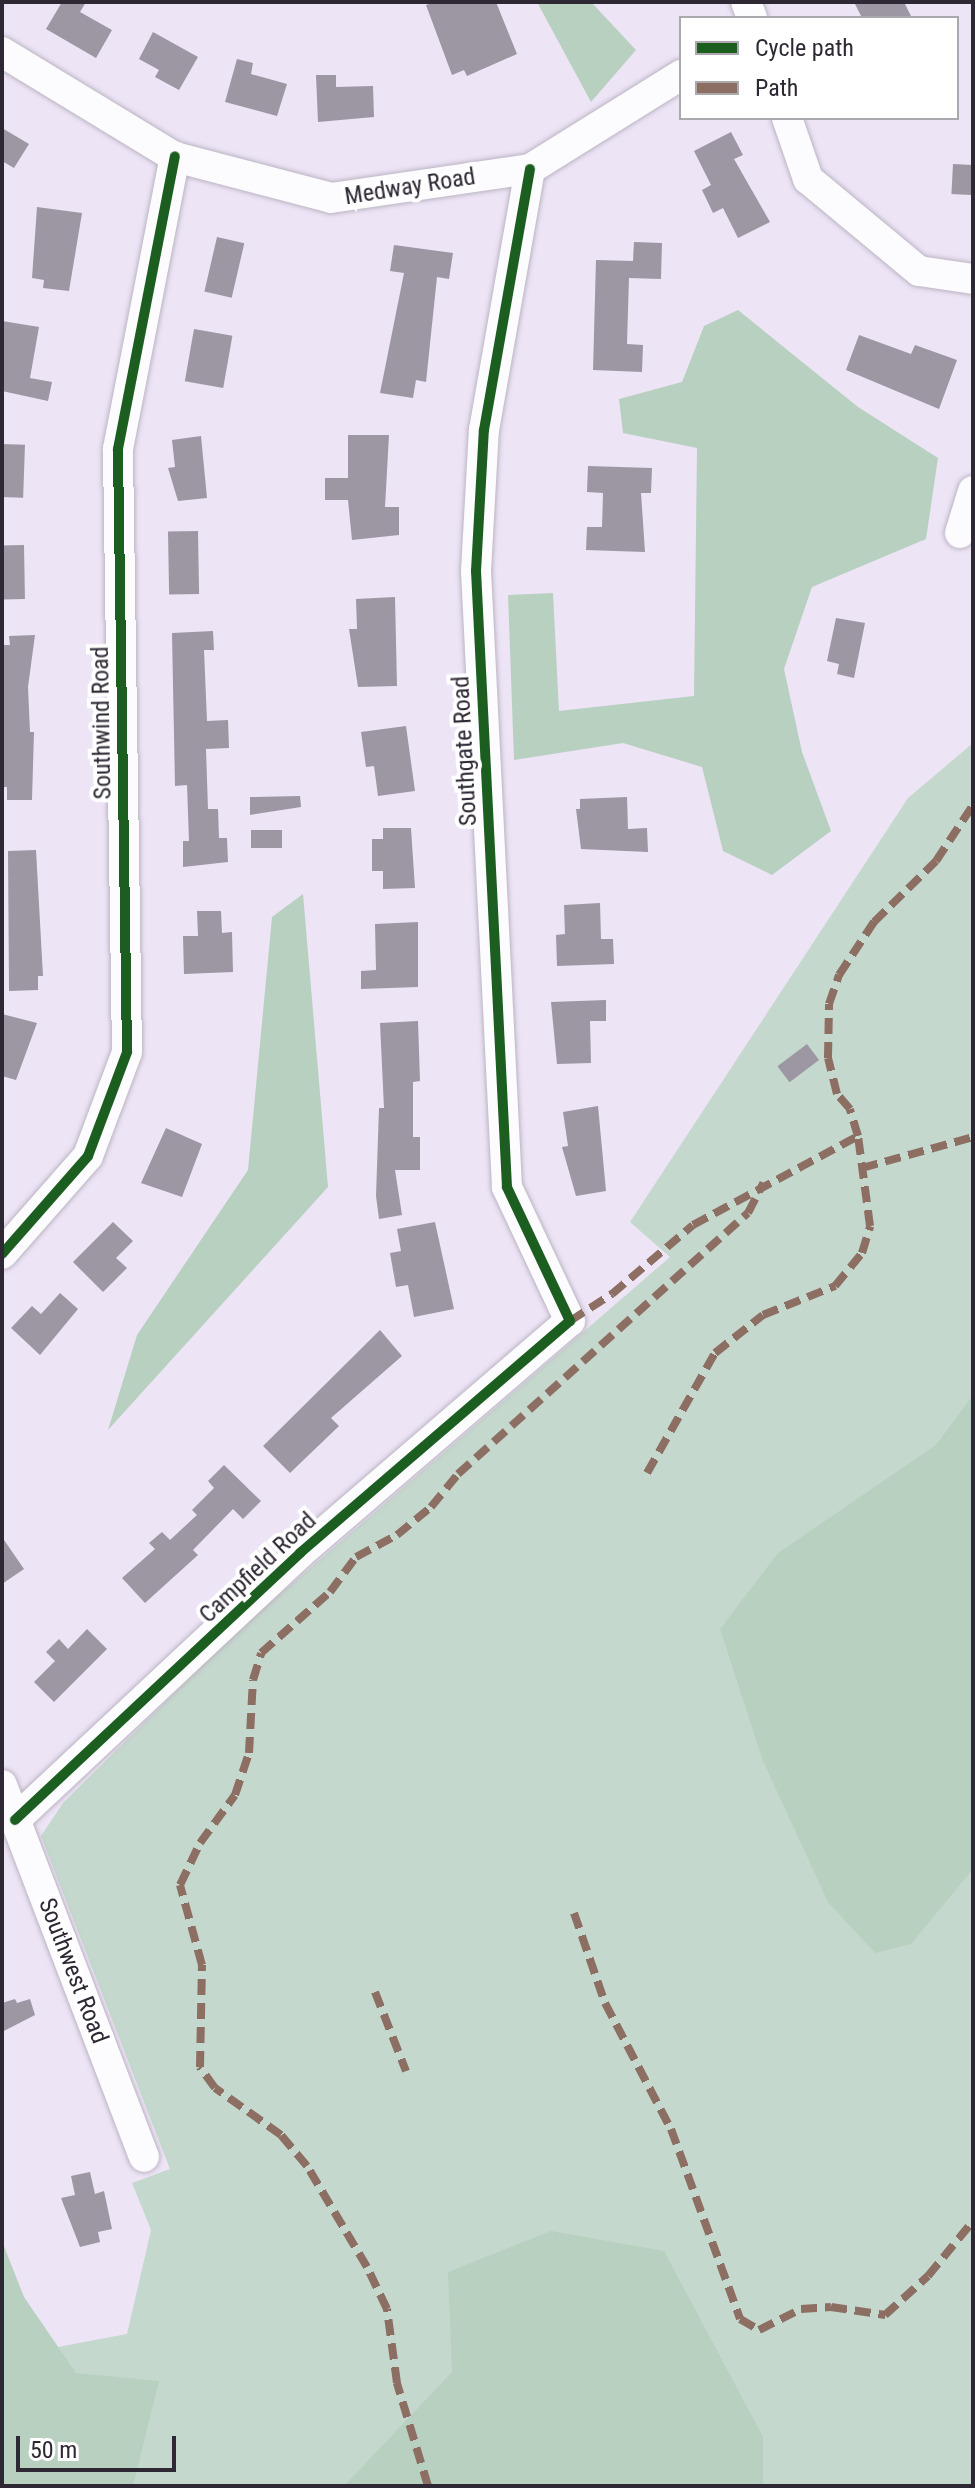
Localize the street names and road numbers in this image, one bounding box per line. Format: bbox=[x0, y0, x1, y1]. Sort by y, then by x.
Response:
street label: Medway Road bbox=[343, 162, 477, 212]
street label: Southwind Road bbox=[86, 646, 118, 800]
street label: Southgate Road bbox=[447, 675, 483, 827]
street label: Campfield Road bbox=[194, 1507, 322, 1629]
street label: Southwest Road bbox=[32, 1894, 114, 2048]

